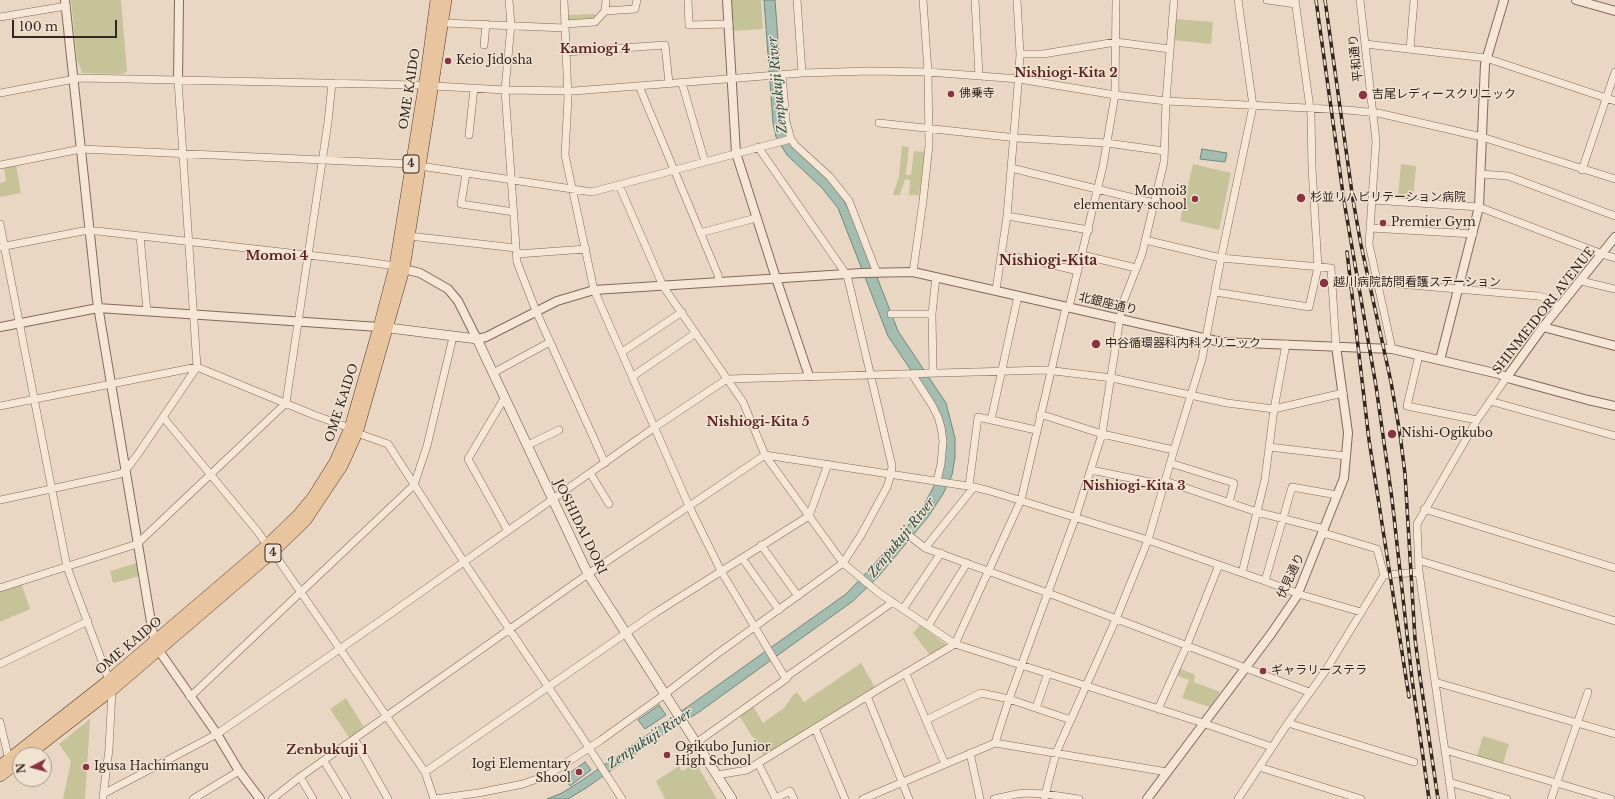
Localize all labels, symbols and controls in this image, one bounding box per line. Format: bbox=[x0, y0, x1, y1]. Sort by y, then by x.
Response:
scale bar bbox=[14, 12, 119, 38]
text: 100 m bbox=[19, 19, 58, 34]
street label: 平和通り bbox=[1346, 33, 1366, 83]
water label: Zenpukuji River bbox=[765, 36, 791, 134]
district label: Kamiogi 4 bbox=[560, 41, 630, 57]
street label: OME KAIDO bbox=[396, 47, 424, 131]
place label: Keio Jidosha bbox=[456, 54, 532, 68]
marker: Keio Jidosha bbox=[443, 56, 453, 66]
district label: Nishiogi-Kita 2 bbox=[1014, 65, 1118, 81]
place label: 佛乗寺 bbox=[959, 87, 995, 101]
place label: 吉尾レディースクリニック bbox=[1372, 88, 1516, 102]
marker: 佛乗寺 bbox=[946, 89, 956, 99]
marker: 吉尾レディースクリニック bbox=[1357, 89, 1369, 101]
road number: 4 bbox=[403, 155, 419, 173]
place label: Momoi3 elementary school bbox=[1074, 185, 1187, 213]
place label: 杉並リハビリテーション病院 bbox=[1310, 191, 1466, 205]
marker: 杉並リハビリテーション病院 bbox=[1295, 192, 1307, 204]
marker: Momoi3 elementary school bbox=[1190, 194, 1200, 204]
place label: Premier Gym bbox=[1391, 216, 1476, 230]
marker: Premier Gym bbox=[1378, 218, 1388, 228]
street label: SHINMEIDORI AVENUE bbox=[1490, 245, 1598, 377]
district label: Momoi 4 bbox=[246, 248, 308, 264]
district label: Nishiogi-Kita bbox=[999, 253, 1097, 269]
place label: 越川病院訪問看護ステーション bbox=[1333, 276, 1501, 290]
marker: 越川病院訪問看護ステーション bbox=[1318, 277, 1330, 289]
street label: 北銀座通り bbox=[1077, 290, 1139, 318]
place label: 中谷循環器科内科クリニック bbox=[1105, 337, 1261, 351]
marker: 中谷循環器科内科クリニック bbox=[1090, 338, 1102, 350]
street label: OME KAIDO bbox=[322, 362, 362, 444]
district label: Nishiogi-Kita 5 bbox=[707, 414, 809, 430]
place label: Nishi-Ogikubo bbox=[1401, 427, 1493, 441]
marker: Nishi-Ogikubo bbox=[1386, 428, 1398, 440]
street label: JOSHIDAI DORI bbox=[551, 477, 609, 577]
district label: Nishiogi-Kita 3 bbox=[1082, 478, 1186, 494]
water label: Zenpukuji River bbox=[865, 495, 939, 581]
road number: 4 bbox=[265, 544, 281, 562]
street label: 伏見通り bbox=[1274, 551, 1308, 601]
street label: OME KAIDO bbox=[93, 614, 165, 678]
place label: ギャラリーステラ bbox=[1271, 664, 1367, 678]
marker: ギャラリーステラ bbox=[1258, 666, 1268, 676]
water label: Zenpukuji River bbox=[605, 706, 695, 772]
place label: Ogikubo Junior High School bbox=[675, 741, 771, 769]
district label: Zenbukuji 1 bbox=[286, 742, 368, 758]
north arrow bbox=[12, 747, 52, 787]
marker: Ogikubo Junior High School bbox=[662, 750, 672, 760]
place label: Iogi Elementary Shool bbox=[472, 758, 571, 786]
place label: Igusa Hachimangu bbox=[94, 760, 209, 774]
text: N bbox=[14, 762, 29, 774]
marker: Igusa Hachimangu bbox=[81, 762, 91, 772]
marker: Iogi Elementary Shool bbox=[574, 767, 584, 777]

